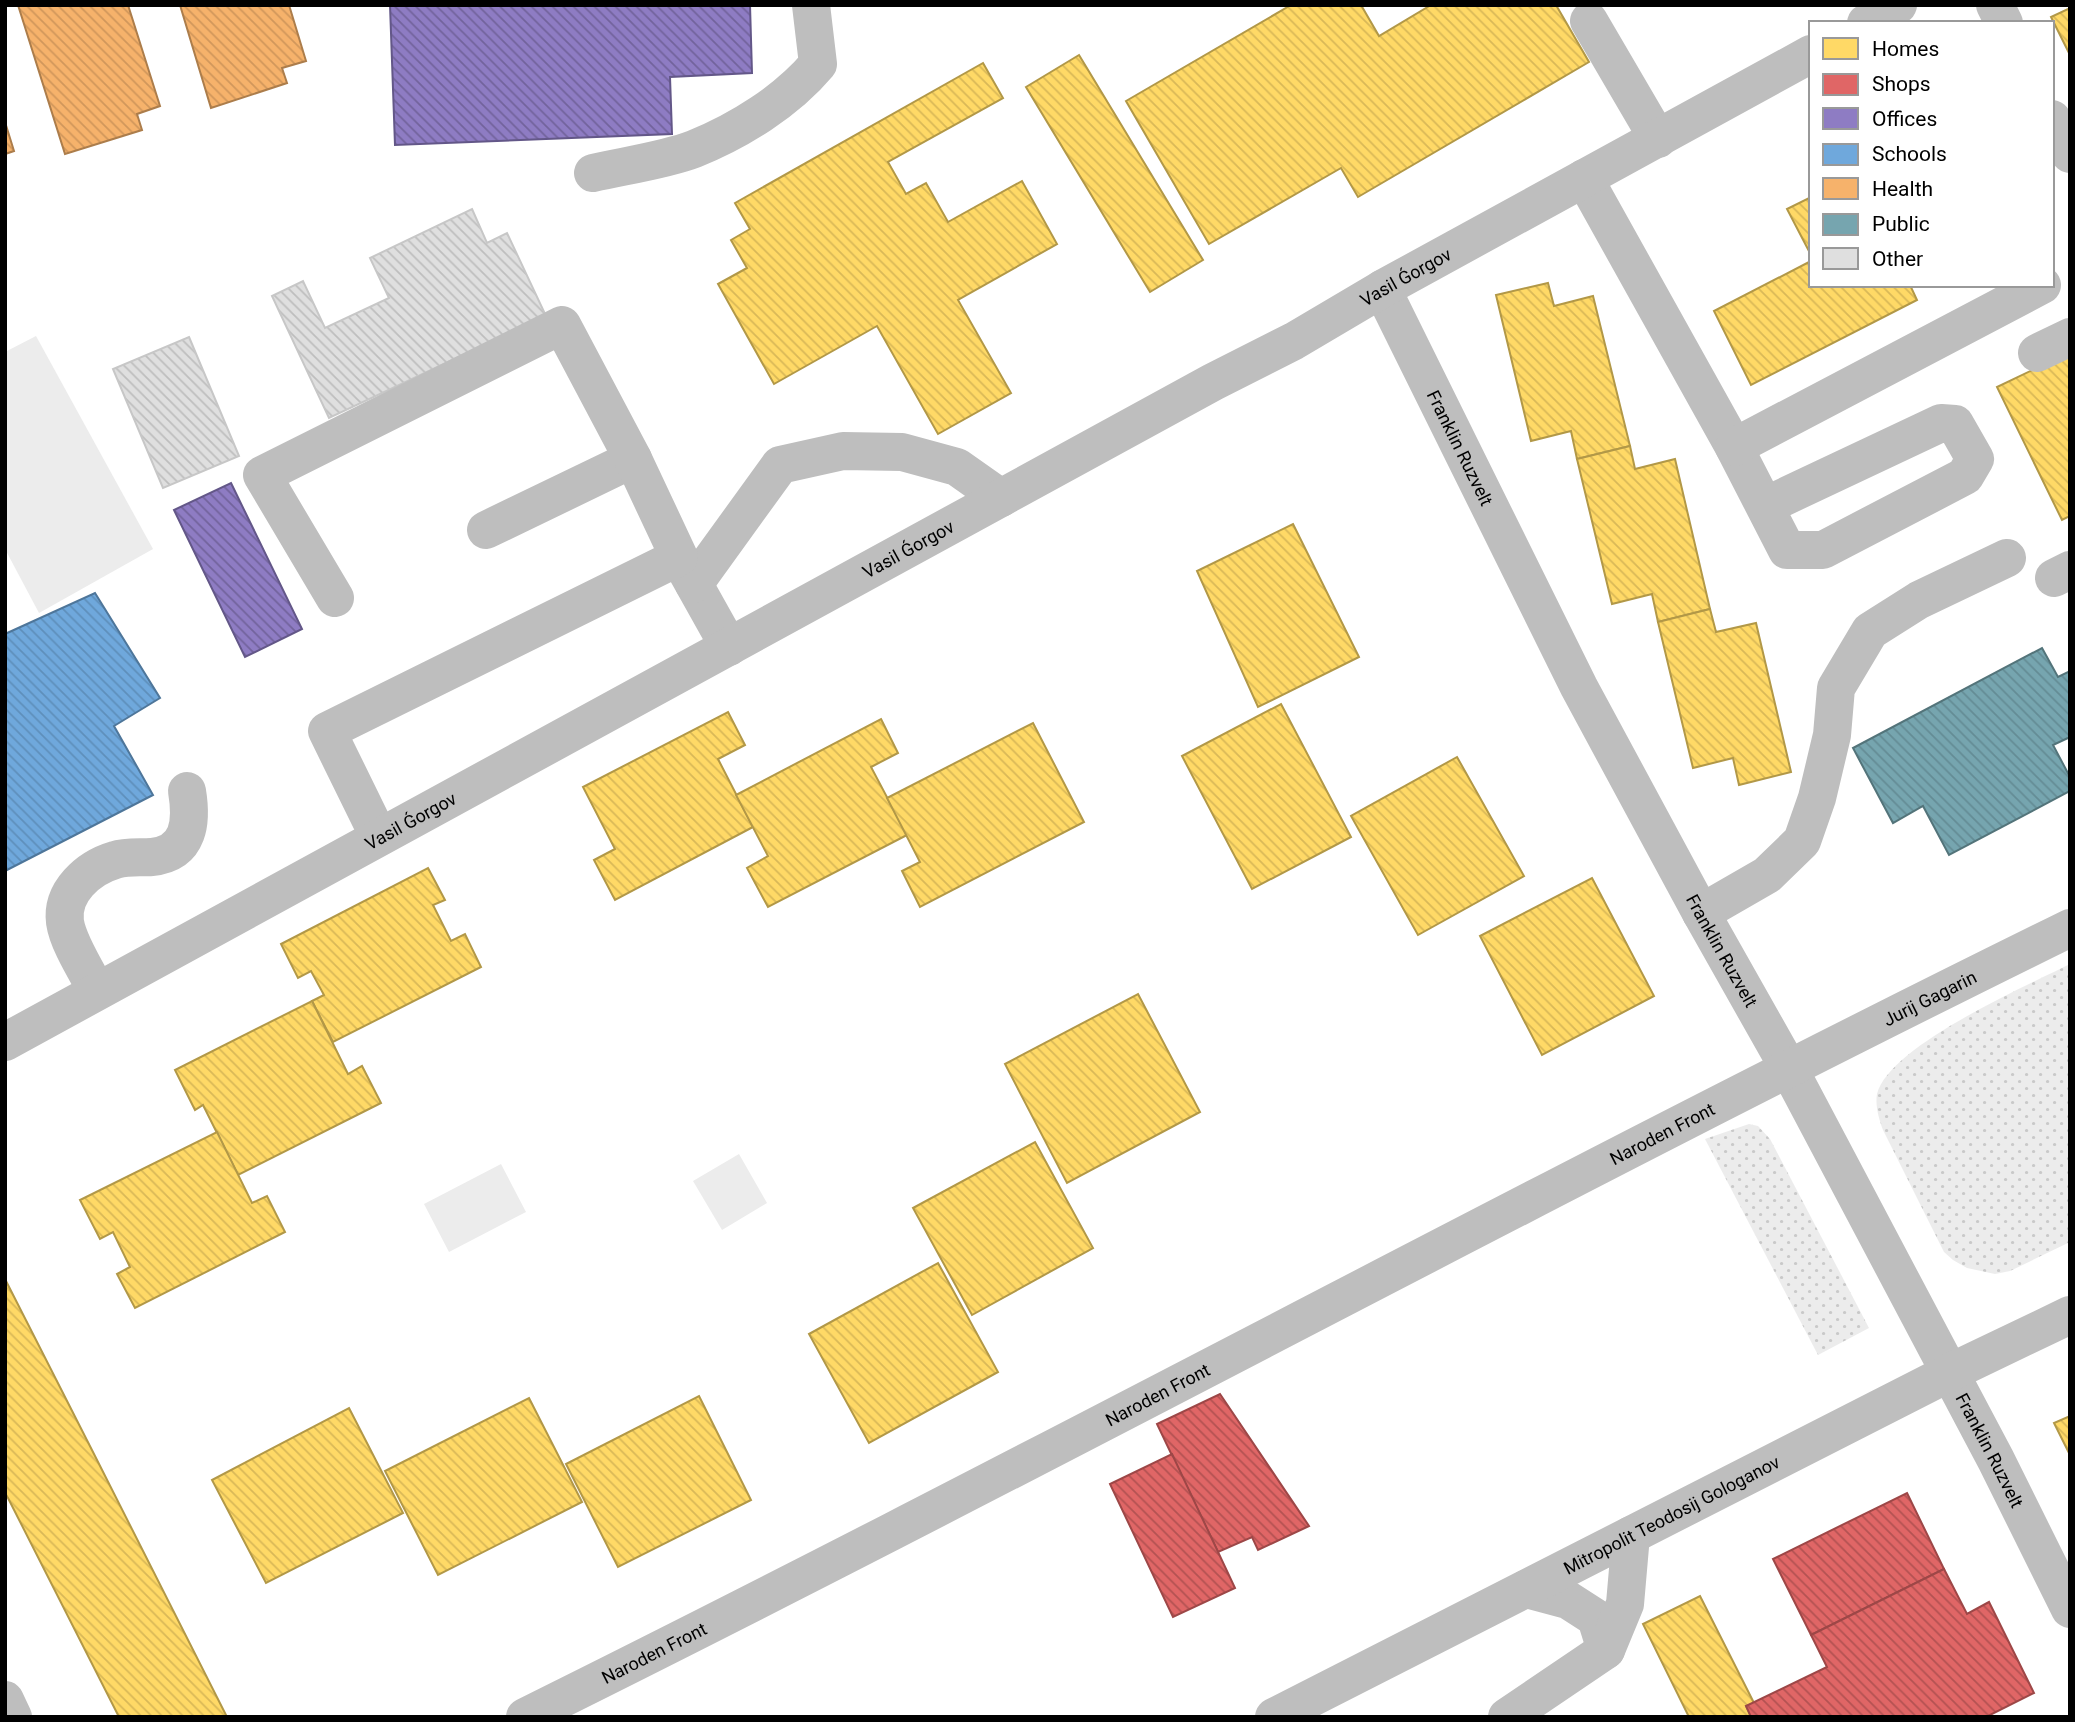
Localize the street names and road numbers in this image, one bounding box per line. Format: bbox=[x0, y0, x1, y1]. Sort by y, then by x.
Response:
street label: Vasil Ǵorgov bbox=[1356, 243, 1455, 310]
street label: Franklin Ruzvelt bbox=[1423, 387, 1498, 509]
street label: Vasil Ǵorgov bbox=[859, 515, 958, 582]
street label: Vasil Ǵorgov bbox=[361, 787, 460, 854]
street label: Franklin Ruzvelt bbox=[1682, 891, 1762, 1011]
street label: Jurij Gagarin bbox=[1879, 966, 1980, 1030]
street label: Naroden Front bbox=[1606, 1098, 1718, 1169]
street label: Naroden Front bbox=[1102, 1358, 1213, 1430]
street label: Franklin Ruzvelt bbox=[1952, 1389, 2028, 1511]
street label: Mitropolit Teodosij Gologanov bbox=[1560, 1451, 1783, 1578]
street label: Naroden Front bbox=[598, 1617, 710, 1688]

